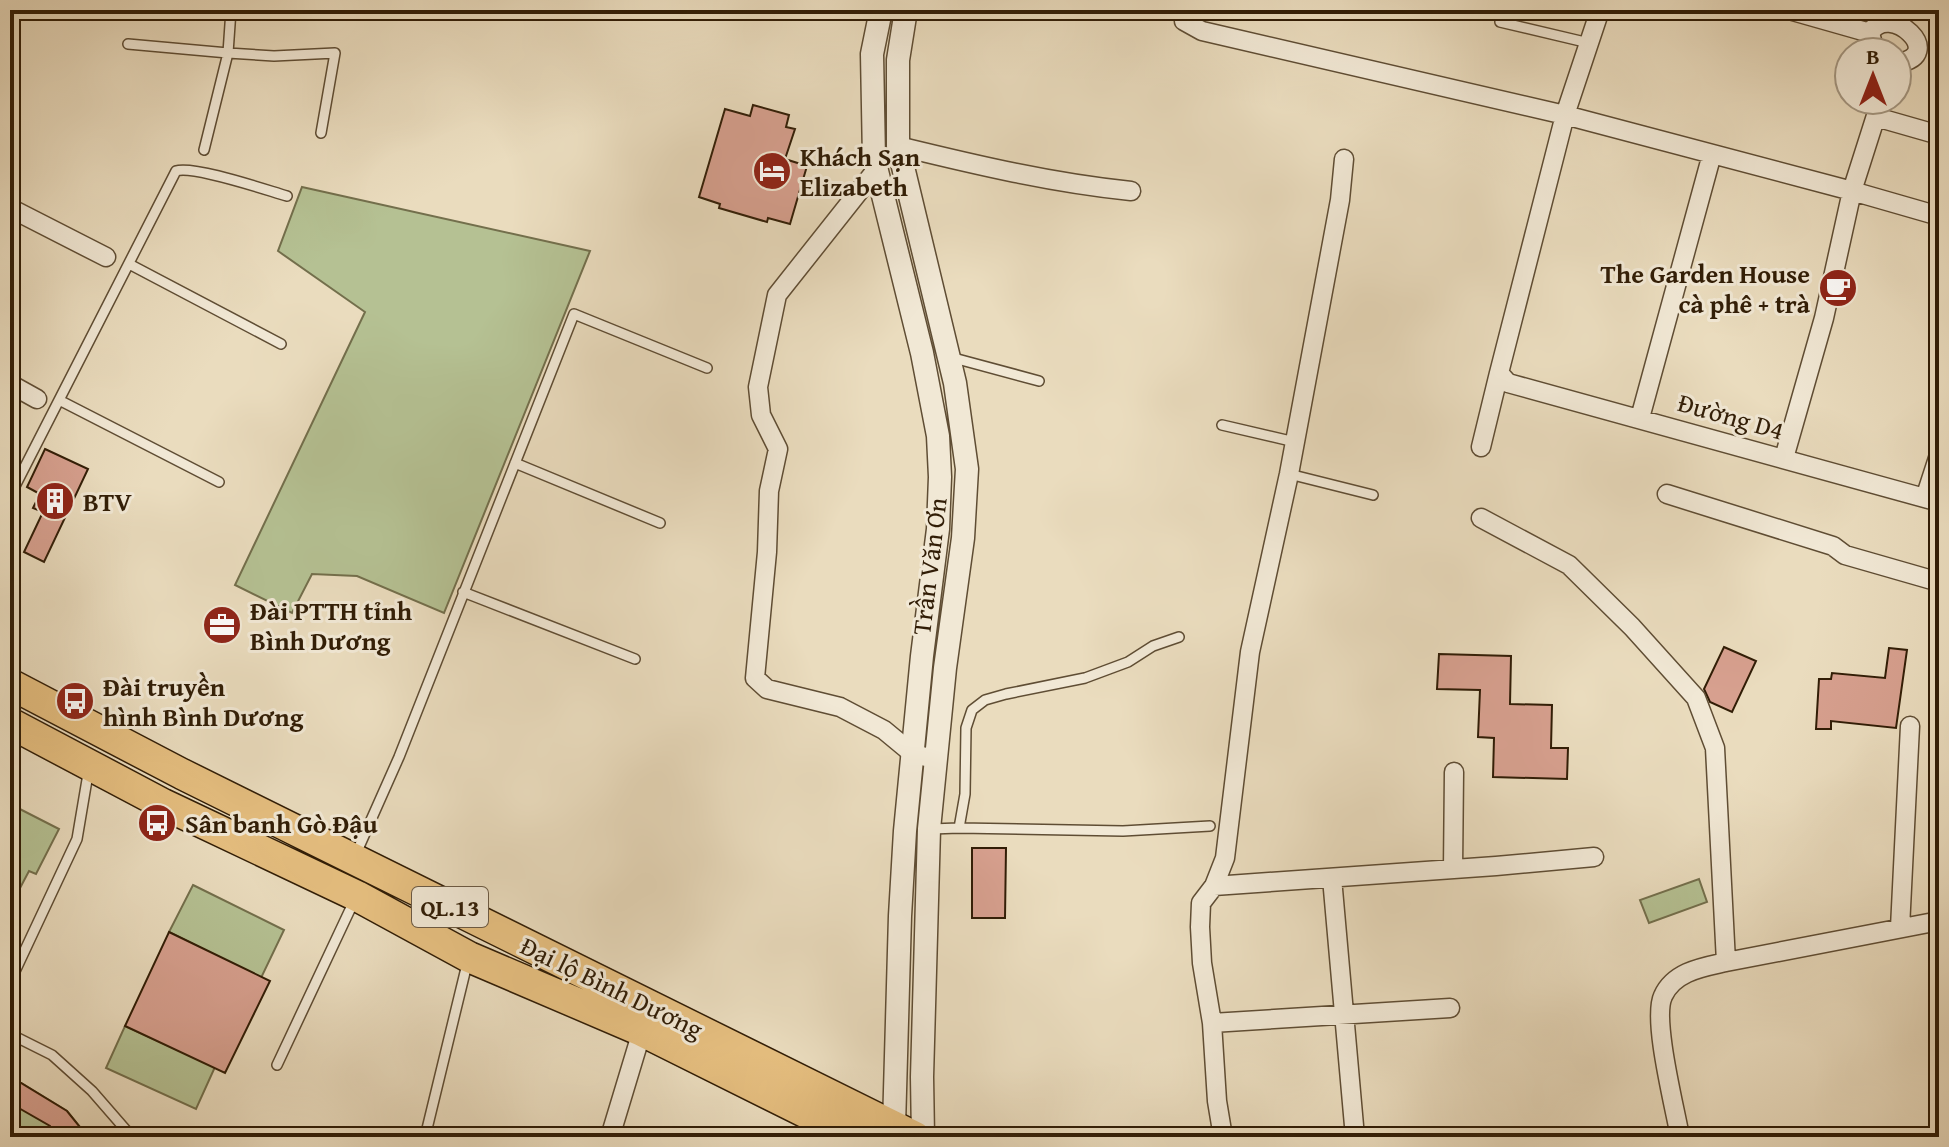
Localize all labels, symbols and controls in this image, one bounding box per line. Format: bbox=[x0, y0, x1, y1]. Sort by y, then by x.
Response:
north arrow bbox=[1833, 36, 1913, 116]
text: B bbox=[1866, 40, 1880, 72]
place label: Khách Sạn Elizabeth bbox=[800, 137, 921, 206]
hotel icon: Khách Sạn Elizabeth bbox=[751, 150, 793, 192]
place label: The Garden House cà phê + trà bbox=[1601, 254, 1811, 323]
cafe icon: The Garden House cà phê + trà bbox=[1817, 267, 1859, 309]
street label: Đường D4 bbox=[1674, 382, 1788, 450]
building icon: BTV bbox=[34, 480, 76, 522]
place label: BTV bbox=[83, 482, 132, 521]
street label: Trần Văn Ơn bbox=[901, 495, 957, 637]
place label: Đài PTTH tỉnh Bình Dương bbox=[250, 591, 413, 660]
office icon: Đài PTTH tỉnh Bình Dương bbox=[201, 604, 243, 646]
place label: Đài truyền hình Bình Dương bbox=[103, 667, 304, 736]
bus stop icon: Đài truyền hình Bình Dương bbox=[54, 680, 96, 722]
bus stop icon: Sân banh Gò Đậu bbox=[136, 802, 178, 844]
place label: Sân banh Gò Đậu bbox=[185, 804, 378, 843]
road number: QL.13 bbox=[412, 887, 488, 927]
street label: Đại lộ Bình Dương bbox=[514, 926, 710, 1048]

